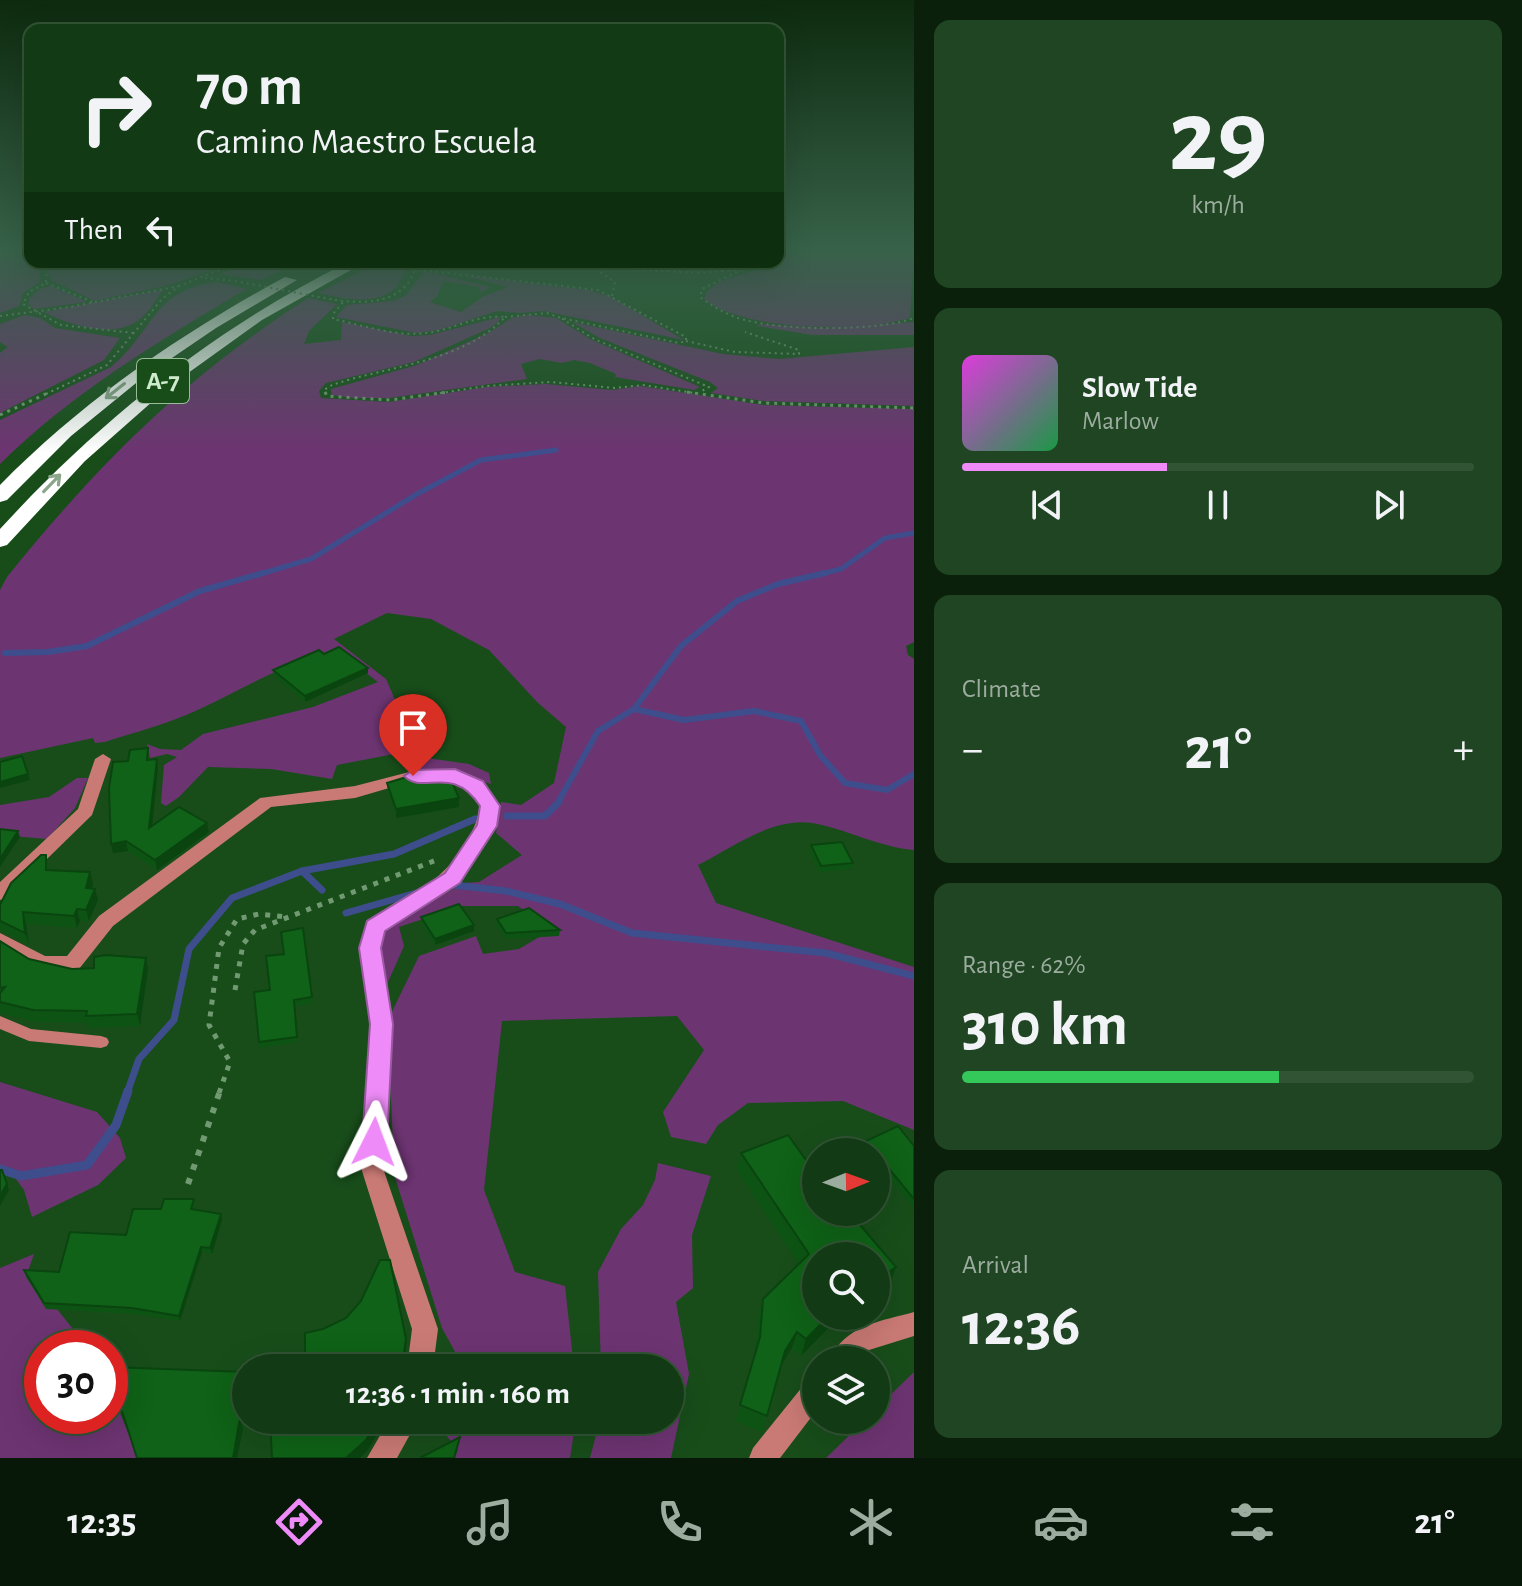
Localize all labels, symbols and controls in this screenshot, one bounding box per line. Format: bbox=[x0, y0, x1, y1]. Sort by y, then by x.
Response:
icon: right bbox=[64, 56, 168, 160]
text: 70 m bbox=[196, 59, 303, 115]
text: 29 bbox=[1168, 86, 1268, 190]
text: Camino Maestro Escuela bbox=[196, 124, 537, 160]
text: km/h bbox=[1191, 192, 1245, 218]
icon: left bbox=[139, 208, 183, 252]
text: Then bbox=[64, 215, 123, 245]
road number: A-7 bbox=[137, 359, 189, 403]
text: Slow Tide bbox=[1082, 373, 1197, 403]
one-way arrow bbox=[105, 382, 126, 399]
text: Marlow bbox=[1082, 408, 1159, 434]
one-way arrow bbox=[42, 473, 61, 493]
icon: previous bbox=[1025, 483, 1069, 527]
icon: pause bbox=[1196, 483, 1240, 527]
icon: next bbox=[1367, 483, 1411, 527]
text: Climate bbox=[962, 676, 1041, 702]
pin bbox=[379, 694, 447, 776]
icon: arrive bbox=[391, 706, 435, 750]
text: 21° bbox=[1184, 720, 1252, 780]
text: − bbox=[962, 728, 983, 772]
text: + bbox=[1453, 728, 1474, 772]
text: Range · 62% bbox=[962, 952, 1086, 978]
text: 310 km bbox=[962, 996, 1128, 1056]
position arrow bbox=[332, 1100, 416, 1184]
north arrow bbox=[802, 1138, 890, 1226]
map controls bbox=[802, 1138, 890, 1434]
button: search bbox=[802, 1242, 890, 1330]
text: Arrival bbox=[962, 1252, 1029, 1278]
text: 12:36 bbox=[962, 1296, 1080, 1356]
speed limit sign: 30 bbox=[24, 1330, 128, 1434]
button: layers bbox=[802, 1346, 890, 1434]
text: 12:36 · 1 min · 160 m bbox=[346, 1379, 570, 1409]
icon: directions bbox=[271, 1494, 327, 1550]
icon: music bbox=[462, 1494, 518, 1550]
icon: phone bbox=[652, 1494, 708, 1550]
icon: climate bbox=[843, 1494, 899, 1550]
icon: car bbox=[1033, 1494, 1089, 1550]
icon: filters bbox=[1224, 1494, 1280, 1550]
text: 12:35 bbox=[67, 1504, 137, 1540]
text: 21° bbox=[1414, 1504, 1455, 1540]

